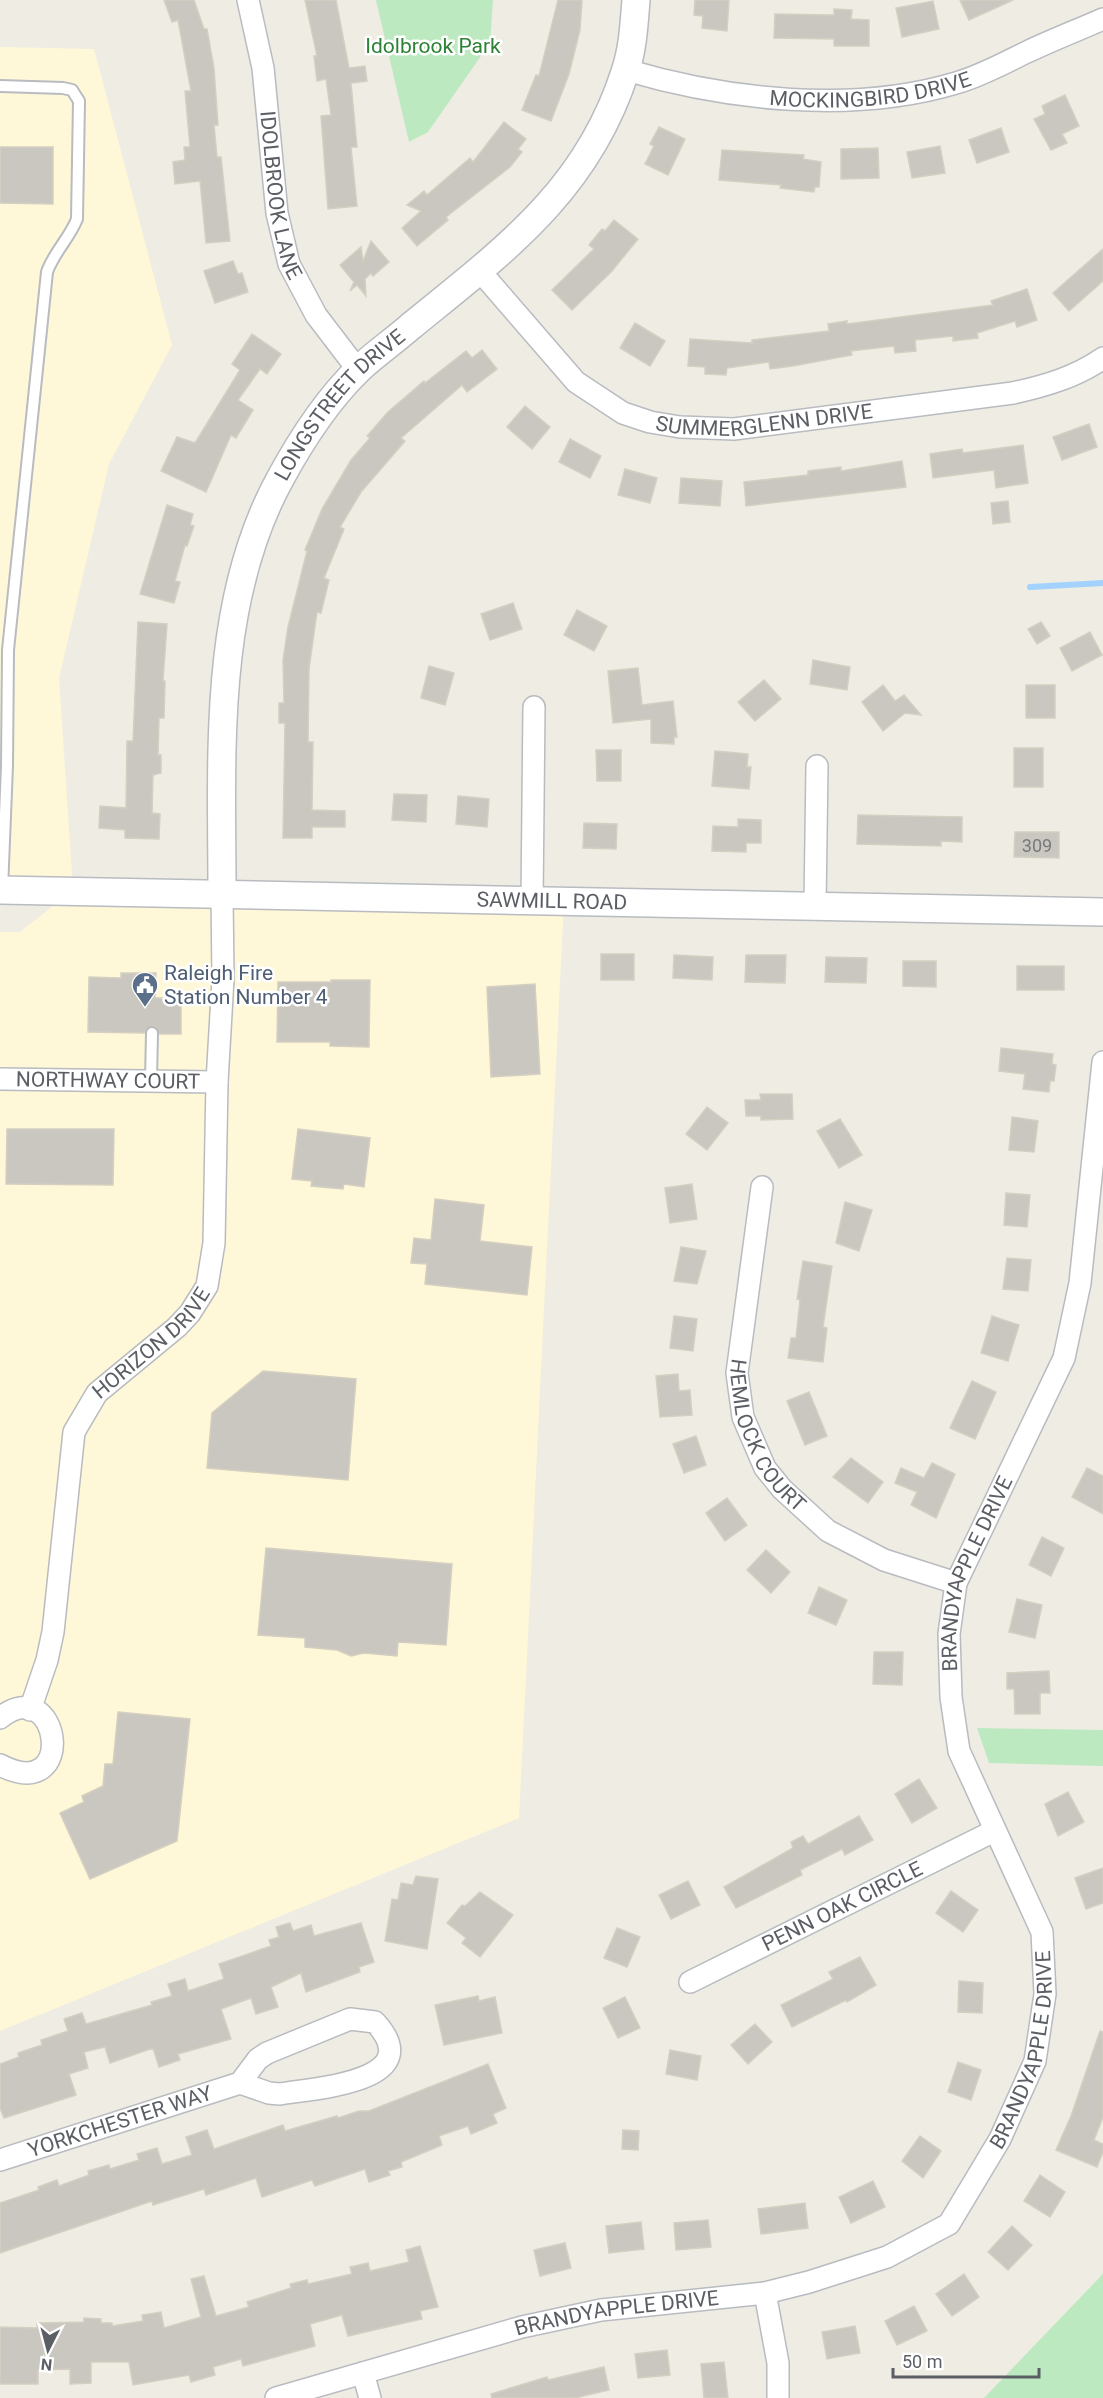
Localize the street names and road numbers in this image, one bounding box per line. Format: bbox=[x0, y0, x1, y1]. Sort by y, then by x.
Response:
street label: MOCKINGBIRD DRIVE bbox=[769, 67, 974, 112]
street label: IDOLBROOK LANE bbox=[255, 110, 307, 284]
street label: LONGSTREET DRIVE bbox=[270, 324, 410, 485]
street label: SUMMERGLENN DRIVE bbox=[654, 399, 874, 441]
street label: SAWMILL ROAD bbox=[476, 888, 627, 915]
street label: NORTHWAY COURT bbox=[16, 1067, 201, 1094]
street label: HORIZON DRIVE bbox=[88, 1283, 215, 1404]
street label: HEMLOCK COURT bbox=[725, 1357, 811, 1517]
street label: BRANDYAPPLE DRIVE bbox=[937, 1472, 1018, 1672]
street label: PENN OAK CIRCLE bbox=[758, 1856, 926, 1956]
street label: BRANDYAPPLE DRIVE bbox=[985, 1950, 1057, 2153]
street label: YORKCHESTER WAY bbox=[25, 2081, 215, 2162]
street label: BRANDYAPPLE DRIVE bbox=[512, 2286, 720, 2341]

